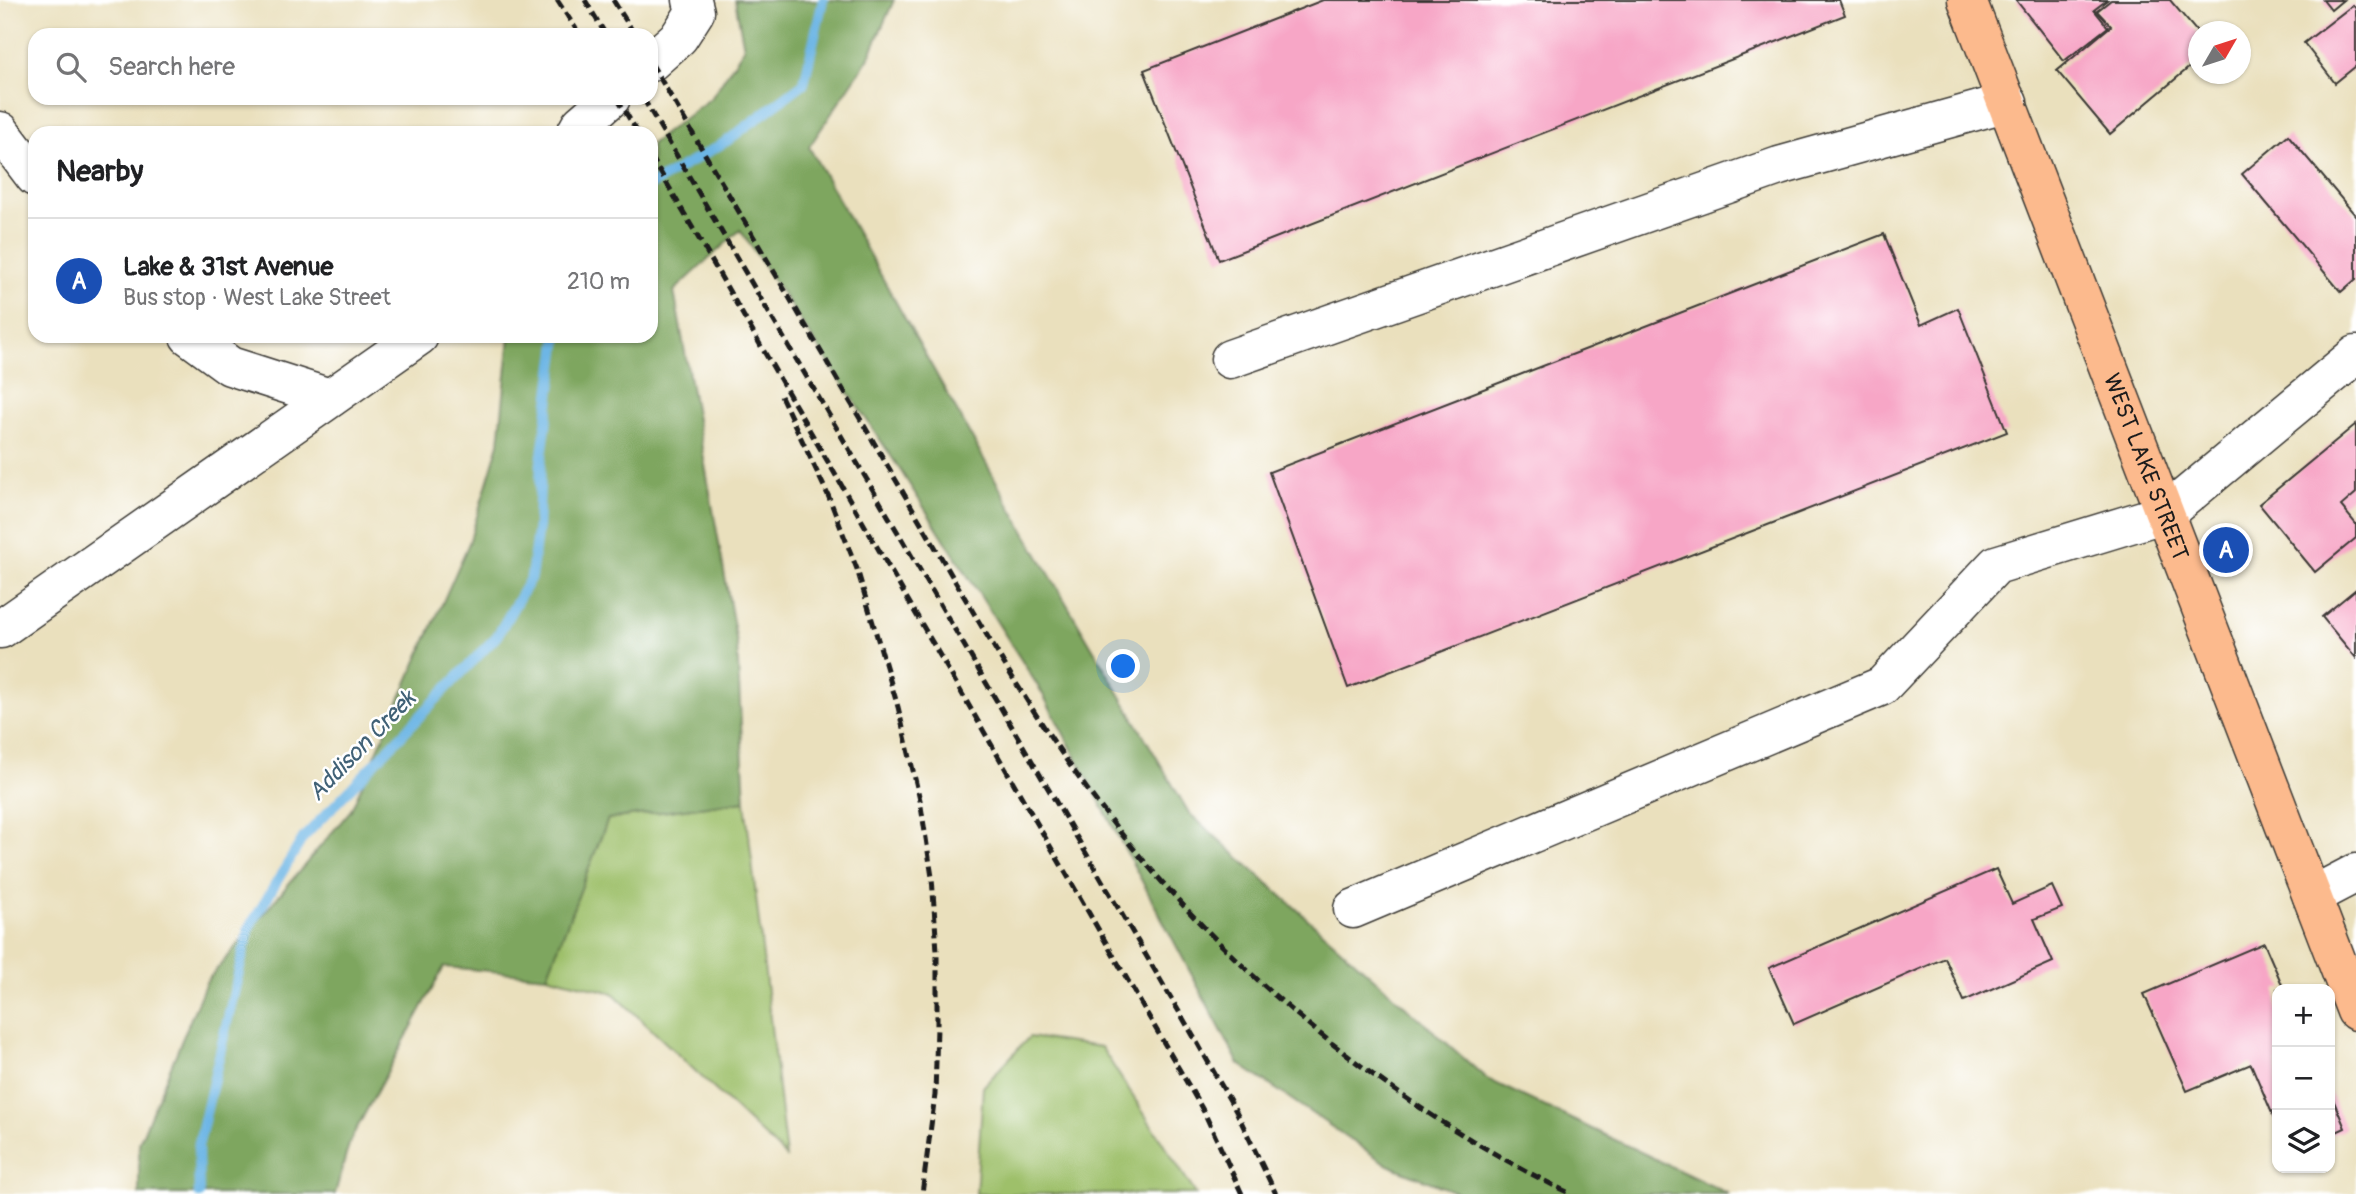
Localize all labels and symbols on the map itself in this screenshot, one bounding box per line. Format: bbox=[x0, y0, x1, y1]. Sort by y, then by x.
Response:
north arrow bbox=[2188, 21, 2251, 84]
street label: WEST LAKE STREET bbox=[2098, 369, 2196, 564]
pin: A bbox=[2203, 524, 2249, 576]
your location bbox=[1106, 649, 1140, 683]
water label: Addison Creek bbox=[302, 683, 423, 807]

